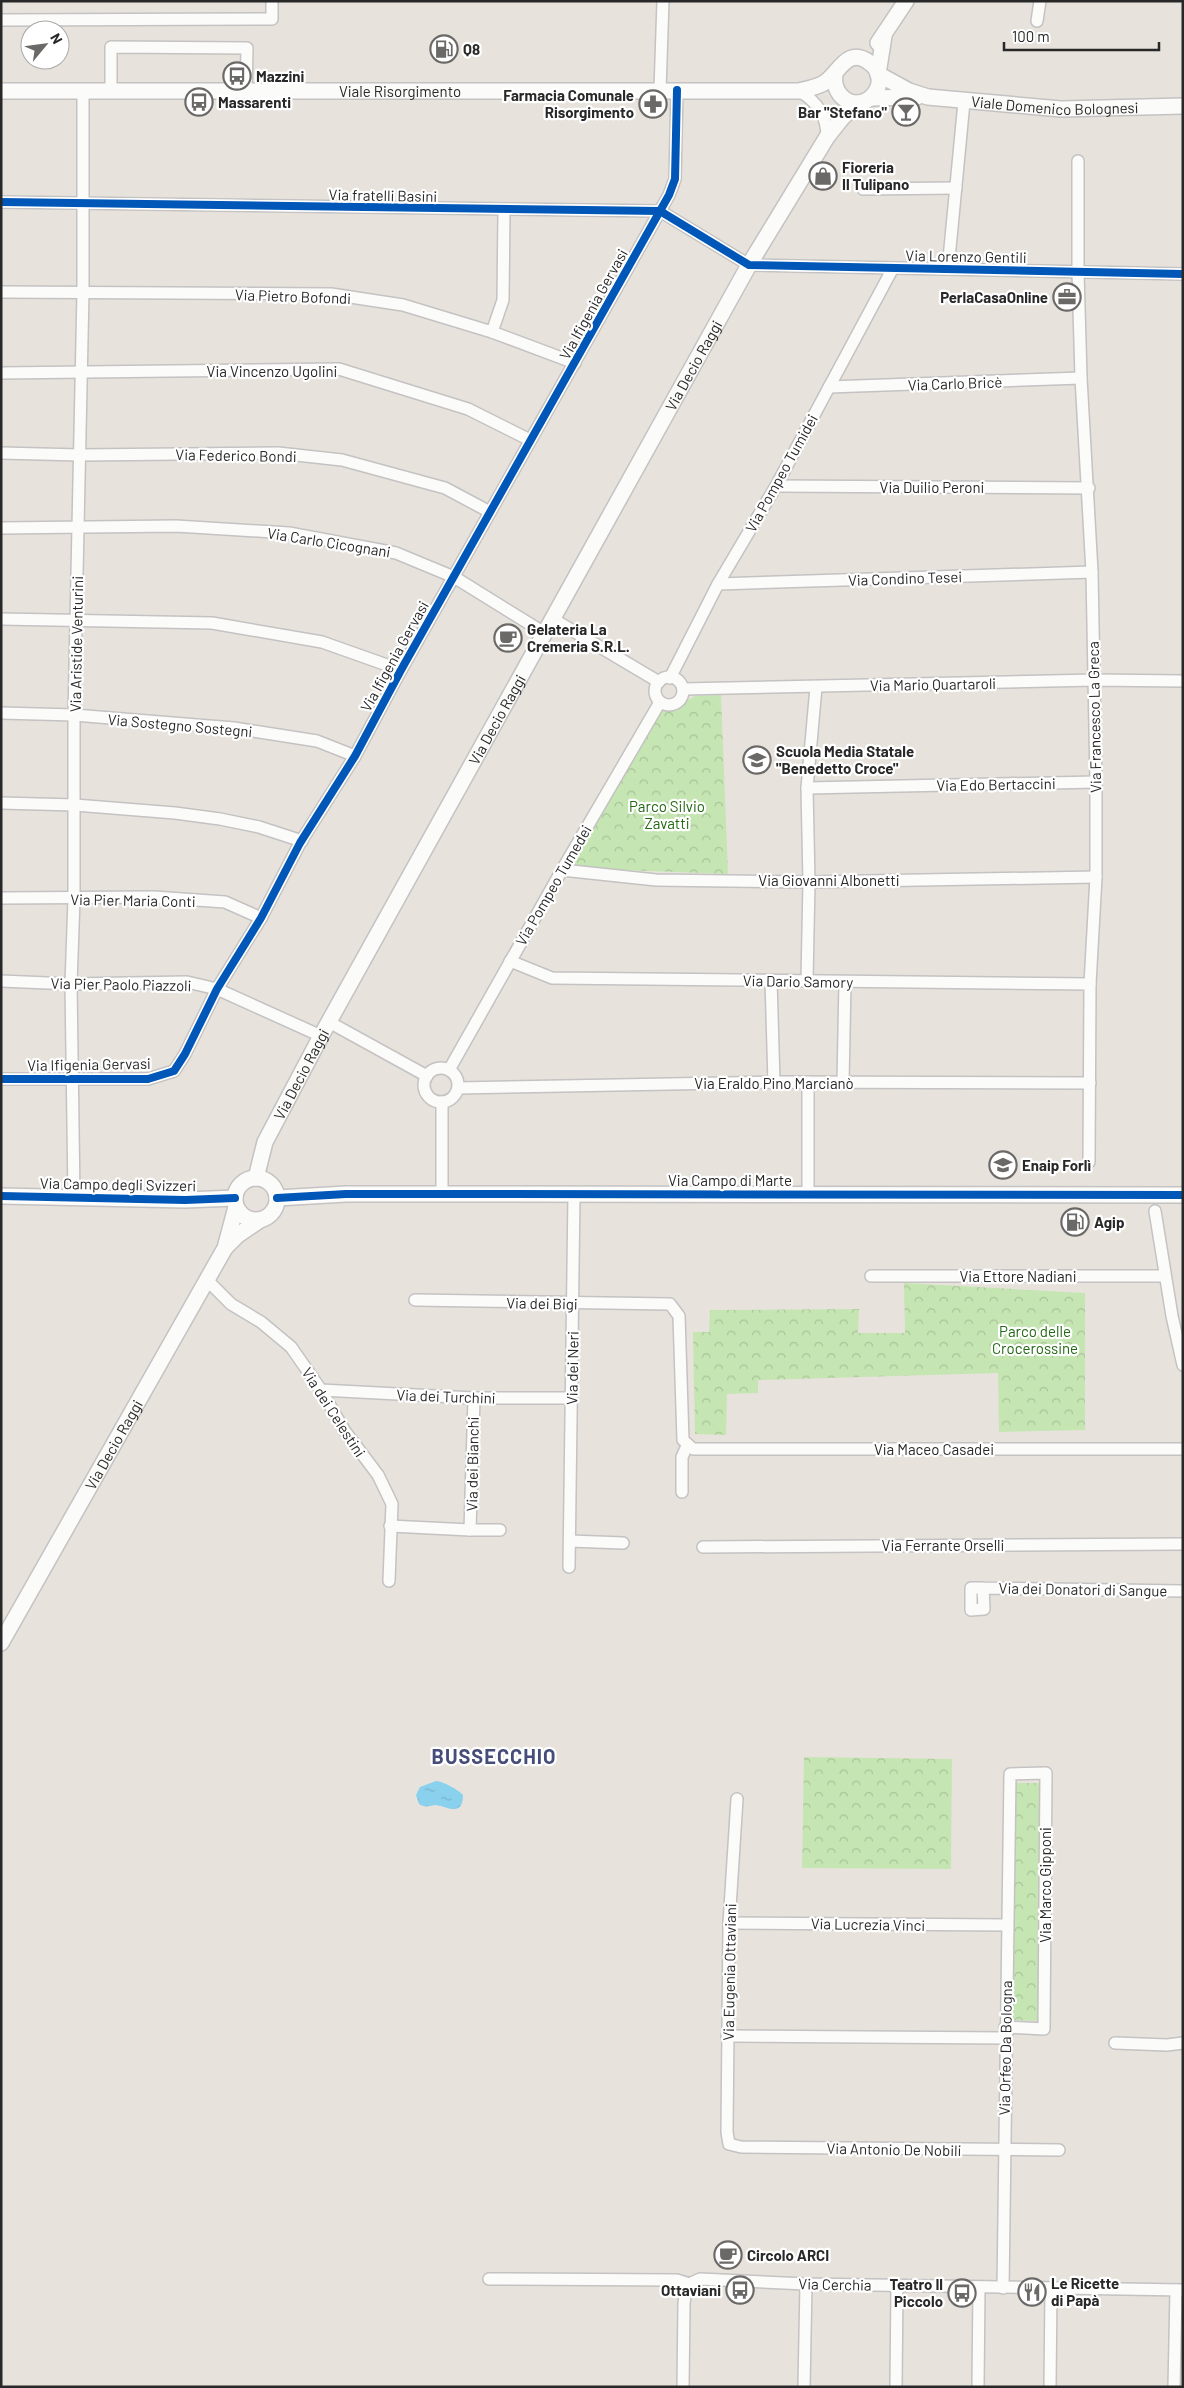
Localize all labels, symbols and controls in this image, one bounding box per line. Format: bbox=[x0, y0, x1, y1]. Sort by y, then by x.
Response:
north arrow bbox=[20, 20, 70, 70]
scale bar bbox=[1004, 20, 1159, 52]
text: 100 m bbox=[1012, 27, 1050, 45]
text: N bbox=[47, 30, 66, 47]
fuel station icon: Q8 bbox=[429, 34, 459, 64]
place label: Q8 bbox=[463, 40, 480, 58]
bus stop icon: Mazzini bbox=[222, 61, 252, 91]
place label: Mazzini bbox=[256, 67, 304, 85]
street label: Viale Risorgimento bbox=[339, 82, 461, 100]
place label: Farmacia Comunale Risorgimento bbox=[503, 86, 634, 121]
bus stop icon: Massarenti bbox=[184, 87, 214, 117]
pharmacy icon: Farmacia Comunale Risorgimento bbox=[638, 89, 668, 119]
street label: Viale Domenico Bolognesi bbox=[970, 92, 1139, 118]
place label: Massarenti bbox=[218, 93, 291, 111]
bar icon: Bar "Stefano" bbox=[891, 97, 921, 127]
place label: Bar "Stefano" bbox=[798, 103, 888, 121]
place label: Fioreria Il Tulipano bbox=[842, 158, 909, 193]
shop icon: Fioreria Il Tulipano bbox=[808, 161, 838, 191]
street label: Via fratelli Basini bbox=[329, 185, 437, 205]
street label: Via Ifigenia Gervasi bbox=[555, 246, 631, 362]
street label: Via Lorenzo Gentili bbox=[905, 246, 1027, 266]
office icon: PerlaCasaOnline bbox=[1052, 282, 1082, 312]
street label: Via Pietro Bofondi bbox=[235, 285, 351, 307]
place label: PerlaCasaOnline bbox=[940, 288, 1048, 306]
street label: Via Decio Raggi bbox=[661, 317, 725, 414]
street label: Via Vincenzo Ugolini bbox=[207, 362, 337, 380]
street label: Via Carlo Bricè bbox=[907, 372, 1003, 394]
street label: Via Pompeo Tumidei bbox=[741, 411, 821, 535]
street label: Via Federico Bondi bbox=[175, 445, 297, 465]
street label: Via Duilio Peroni bbox=[880, 478, 984, 496]
street label: Via Carlo Cicognani bbox=[266, 523, 392, 561]
street label: Via Condino Tesei bbox=[848, 567, 962, 589]
street label: Via Aristide Venturini bbox=[66, 576, 86, 712]
street label: Via Ifigenia Gervasi bbox=[356, 598, 432, 714]
place label: Gelateria La Cremeria S.R.L. bbox=[527, 620, 630, 655]
cafe icon: Gelateria La Cremeria S.R.L. bbox=[493, 623, 523, 653]
street label: Via Francesco La Greca bbox=[1084, 641, 1104, 793]
street label: Via Decio Raggi bbox=[465, 671, 529, 768]
street label: Via Mario Quartaroli bbox=[870, 674, 996, 694]
street label: Via Sostegno Sostegni bbox=[107, 710, 253, 740]
place label: Scuola Media Statale "Benedetto Croce" bbox=[776, 742, 914, 777]
school or university icon: Scuola Media Statale "Benedetto Croce" bbox=[742, 745, 772, 775]
street label: Via Edo Bertaccini bbox=[936, 774, 1056, 794]
park label: Parco Silvio Zavatti bbox=[629, 797, 705, 832]
street label: Via Pompeo Tumedei bbox=[511, 822, 595, 948]
street label: Via Giovanni Albonetti bbox=[758, 871, 900, 889]
street label: Via Pier Maria Conti bbox=[70, 890, 196, 910]
street label: Via Dario Samory bbox=[743, 971, 853, 991]
street label: Via Pier Paolo Piazzoli bbox=[50, 974, 192, 994]
street label: Via Decio Raggi bbox=[270, 1025, 332, 1123]
street label: Via Ifigenia Gervasi bbox=[27, 1054, 151, 1074]
street label: Via Eraldo Pino Marcianò bbox=[694, 1074, 854, 1092]
school or university icon: Enaip Forlì bbox=[988, 1150, 1018, 1180]
place label: Enaip Forlì bbox=[1022, 1156, 1091, 1174]
street label: Via Campo di Marte bbox=[668, 1171, 792, 1189]
street label: Via Campo degli Svizzeri bbox=[40, 1174, 196, 1194]
fuel station icon: Agip bbox=[1060, 1207, 1090, 1237]
place label: Agip bbox=[1094, 1213, 1124, 1231]
street label: Via Ettore Nadiani bbox=[959, 1267, 1077, 1285]
street label: Via dei Bigi bbox=[506, 1293, 578, 1313]
park label: Parco delle Crocerossine bbox=[992, 1322, 1078, 1357]
street label: Via dei Neri bbox=[562, 1331, 582, 1405]
street label: Via dei Celestini bbox=[298, 1364, 370, 1460]
street label: Via dei Turchini bbox=[396, 1385, 496, 1407]
street label: Via Decio Raggi bbox=[81, 1397, 146, 1493]
street label: Via dei Bianchi bbox=[462, 1416, 482, 1512]
street label: Via Maceo Casadei bbox=[874, 1440, 994, 1458]
street label: Via Ferrante Orselli bbox=[882, 1536, 1004, 1554]
street label: Via dei Donatori di Sangue bbox=[998, 1579, 1168, 1599]
district label: BUSSECCHIO bbox=[431, 1744, 557, 1768]
street label: Via Marco Gipponi bbox=[1036, 1827, 1054, 1943]
street label: Via Eugenia Ottaviani bbox=[719, 1903, 739, 2041]
street label: Via Lucrezia Vinci bbox=[811, 1914, 925, 1934]
street label: Via Orfeo Da Bologna bbox=[995, 1980, 1015, 2116]
street label: Via Antonio De Nobili bbox=[826, 2139, 962, 2159]
cafe icon: Circolo ARCI bbox=[713, 2240, 743, 2270]
place label: Circolo ARCI bbox=[747, 2246, 829, 2264]
street label: Via Cerchia bbox=[798, 2274, 872, 2294]
place label: Le Ricette di Papà bbox=[1051, 2274, 1119, 2309]
bus stop icon: Ottaviani bbox=[725, 2275, 755, 2305]
place label: Teatro Il Piccolo bbox=[889, 2275, 943, 2310]
restaurant icon: Le Ricette di Papà bbox=[1017, 2277, 1047, 2307]
bus stop icon: Teatro Il Piccolo bbox=[947, 2278, 977, 2308]
place label: Ottaviani bbox=[661, 2281, 721, 2299]

